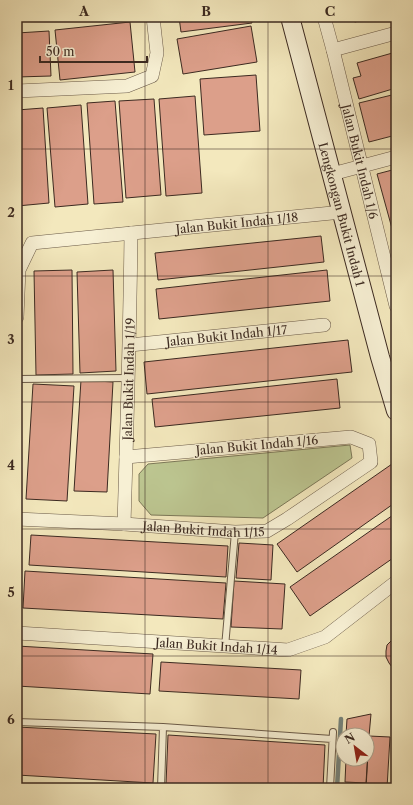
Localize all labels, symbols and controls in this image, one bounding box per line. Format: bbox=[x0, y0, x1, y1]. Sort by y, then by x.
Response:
text: A bbox=[78, 3, 90, 19]
text: B bbox=[201, 3, 211, 19]
text: C bbox=[325, 3, 335, 19]
scale bar bbox=[40, 38, 147, 64]
text: 50 m bbox=[46, 44, 75, 59]
text: 1 bbox=[8, 77, 14, 93]
street label: Jalan Bukit Indah 1/6 bbox=[339, 101, 382, 220]
street label: Lengkongan Bukit Indah 1 bbox=[316, 141, 368, 288]
text: 2 bbox=[7, 204, 15, 220]
street label: Jalan Bukit Indah 1/18 bbox=[173, 209, 299, 236]
street label: Jalan Bukit Indah 1/19 bbox=[119, 318, 137, 443]
street label: Jalan Bukit Indah 1/17 bbox=[163, 321, 288, 349]
text: 3 bbox=[7, 331, 15, 347]
street label: Jalan Bukit Indah 1/16 bbox=[193, 432, 319, 458]
text: 4 bbox=[7, 457, 15, 473]
street label: Jalan Bukit Indah 1/15 bbox=[140, 518, 265, 540]
text: 5 bbox=[7, 584, 15, 600]
street label: Jalan Bukit Indah 1/14 bbox=[153, 634, 278, 657]
text: 6 bbox=[7, 711, 15, 727]
north arrow bbox=[335, 727, 375, 767]
text: N bbox=[342, 730, 358, 747]

